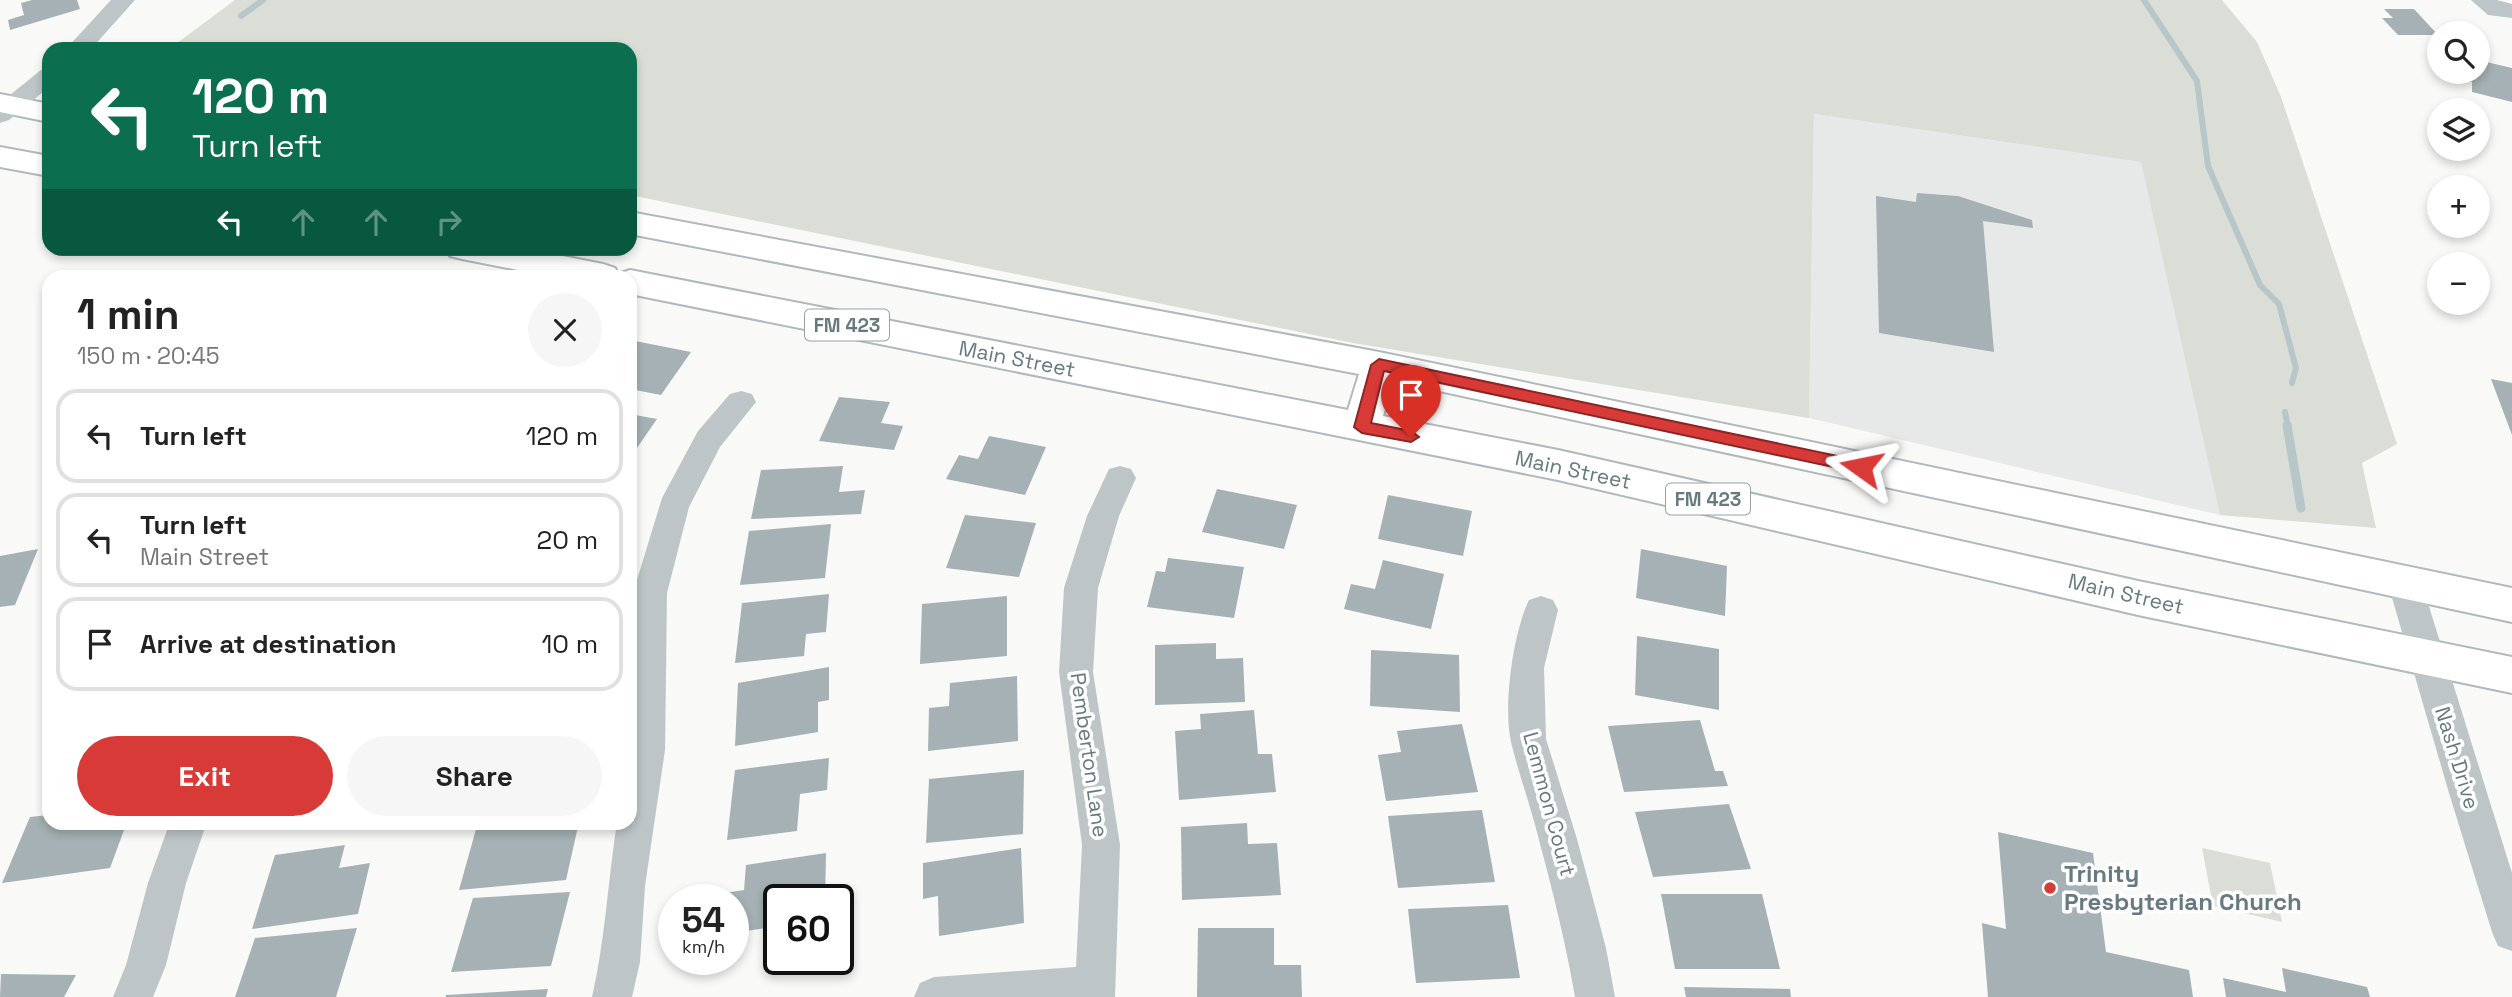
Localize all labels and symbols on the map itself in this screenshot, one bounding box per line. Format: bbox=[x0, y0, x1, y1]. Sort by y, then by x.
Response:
road number: FM 423 bbox=[805, 310, 889, 340]
street label: Main Street bbox=[957, 334, 1078, 383]
pin bbox=[1381, 365, 1441, 437]
position arrow bbox=[1824, 430, 1898, 504]
street label: Main Street bbox=[1513, 444, 1634, 495]
road number: FM 423 bbox=[1666, 484, 1750, 514]
street label: Main Street bbox=[2066, 567, 2187, 620]
street label: Pemberton Lane bbox=[1065, 671, 1114, 839]
street label: Nash Drive bbox=[2429, 703, 2486, 812]
street label: Lemmon Court bbox=[1517, 729, 1582, 879]
place label: Trinity Presbyterian Church bbox=[2064, 858, 2302, 917]
marker: Trinity Presbyterian Church bbox=[2042, 880, 2058, 896]
speed limit sign: 60 bbox=[763, 884, 854, 975]

